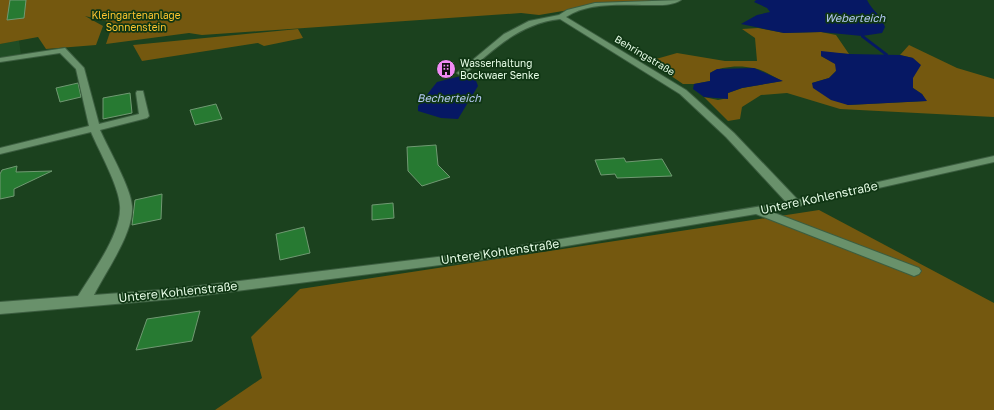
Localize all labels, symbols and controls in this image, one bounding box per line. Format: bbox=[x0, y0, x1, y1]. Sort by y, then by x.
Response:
park label: Kleingartenanlage Sonnenstein bbox=[92, 9, 181, 33]
water label: Weberteich bbox=[825, 11, 887, 24]
street label: Behringstraße bbox=[613, 32, 677, 78]
place label: Wasserhaltung Bockwaer Senke bbox=[460, 57, 539, 81]
building icon: Wasserhaltung Bockwaer Senke bbox=[435, 58, 457, 80]
water label: Becherteich bbox=[417, 91, 482, 104]
street label: Untere Kohlenstraße bbox=[759, 178, 879, 217]
street label: Untere Kohlenstraße bbox=[440, 236, 560, 267]
street label: Untere Kohlenstraße bbox=[118, 278, 238, 305]

